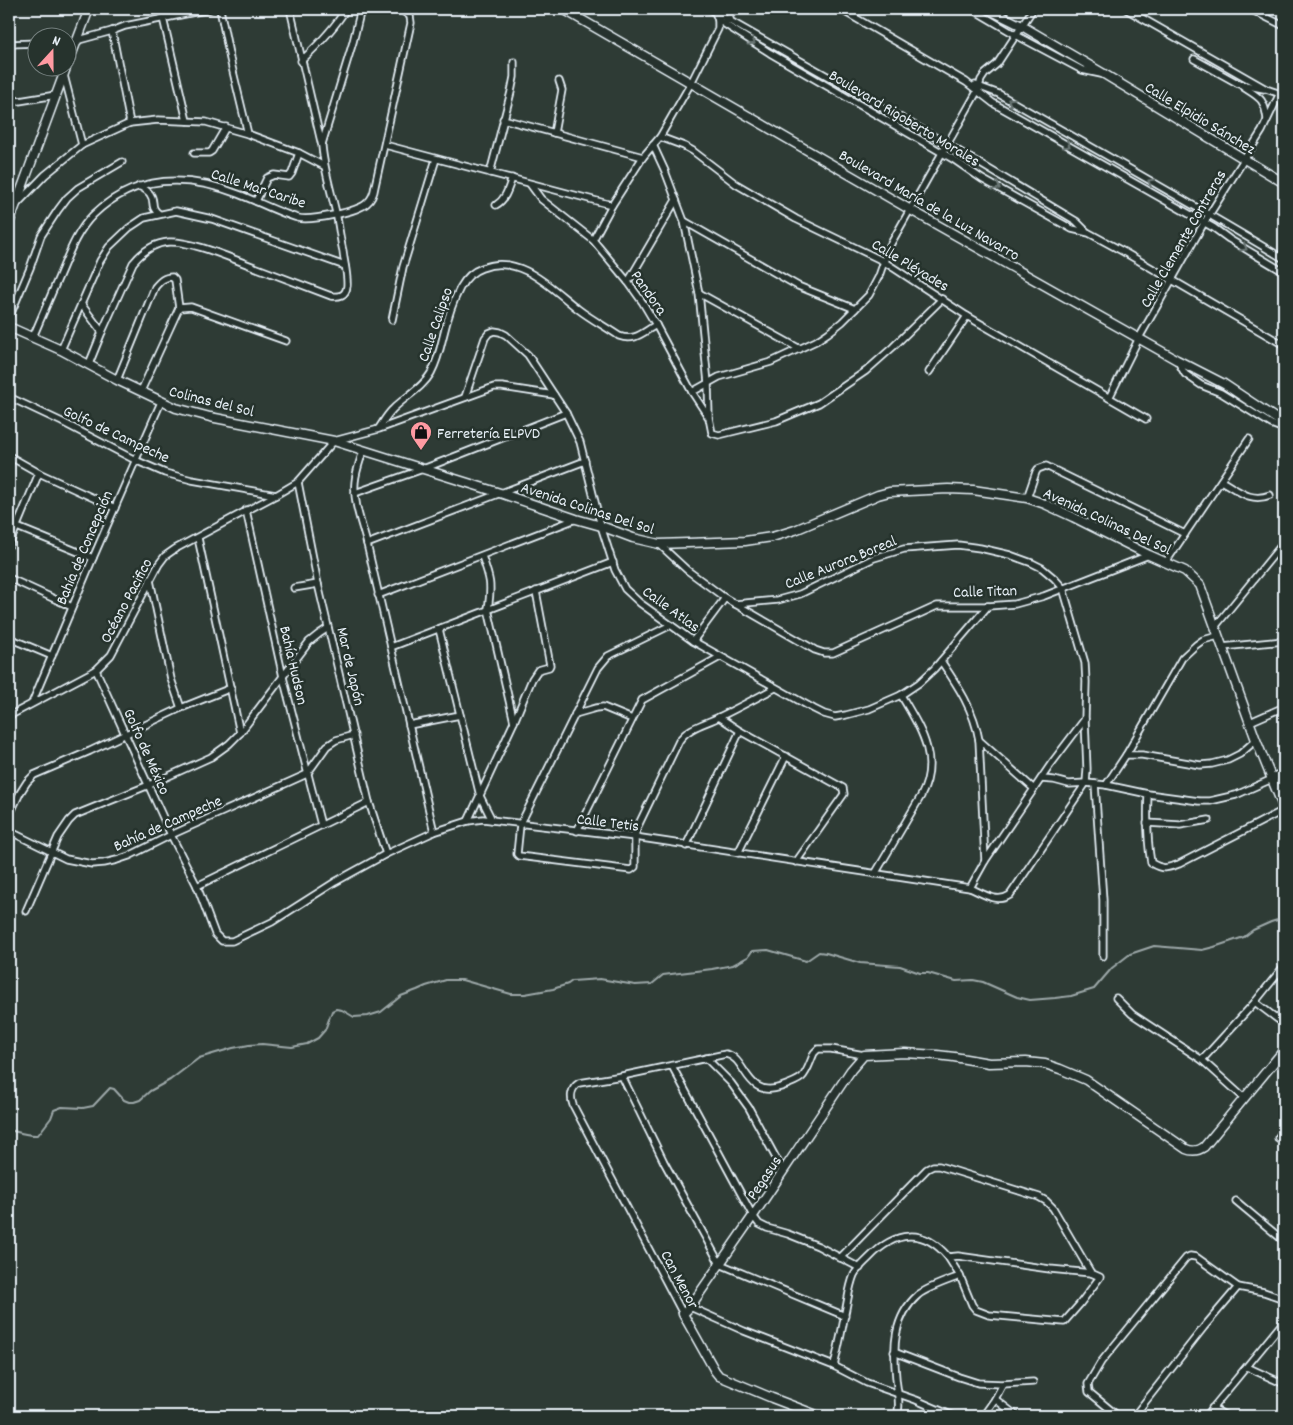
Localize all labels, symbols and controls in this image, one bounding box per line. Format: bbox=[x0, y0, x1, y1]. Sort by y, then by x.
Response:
north arrow bbox=[28, 28, 78, 78]
text: N bbox=[49, 31, 63, 52]
one-way arrow bbox=[746, 36, 755, 45]
street label: Boulevard Rigoberto Morales bbox=[824, 65, 984, 174]
street label: Calle Elpidio Sánchez bbox=[1140, 77, 1259, 161]
one-way arrow bbox=[1007, 97, 1016, 107]
one-way arrow bbox=[1061, 139, 1070, 149]
street label: Boulevard María de la Luz Navarro bbox=[834, 145, 1024, 268]
street label: Calle Mar Caribe bbox=[208, 163, 309, 216]
street label: Calle Clemente Contreras bbox=[1135, 166, 1233, 313]
one-way arrow bbox=[1148, 179, 1157, 189]
one-way arrow bbox=[992, 181, 1001, 191]
street label: Calle Pléyades bbox=[867, 234, 953, 299]
one-way arrow bbox=[1238, 241, 1247, 251]
street label: Pandora bbox=[624, 266, 672, 321]
street label: Calle Calipso bbox=[413, 285, 460, 365]
street label: Colinas del Sol bbox=[166, 381, 257, 424]
street label: Golfo de Campeche bbox=[59, 400, 173, 470]
shop icon: Ferretería ELPVD bbox=[409, 420, 433, 451]
place label: Ferretería ELPVD bbox=[437, 423, 540, 446]
street label: Avenida Colinas Del Sol bbox=[517, 477, 657, 542]
street label: Avenida Colinas Del Sol bbox=[1039, 482, 1175, 562]
street label: Bahía de Concepción bbox=[51, 487, 120, 609]
street label: Calle Aurora Boreal bbox=[782, 530, 900, 596]
street label: Océano Pacifico bbox=[95, 555, 159, 648]
street label: Calle Titan bbox=[953, 580, 1017, 605]
street label: Calle Atlas bbox=[637, 581, 704, 639]
street label: Bahía Hudson bbox=[272, 624, 313, 707]
street label: Mar de Japón bbox=[329, 625, 370, 708]
street label: Golfo de México bbox=[116, 705, 175, 799]
street label: Bahía de Campeche bbox=[110, 790, 226, 858]
street label: Calle Tetis bbox=[575, 808, 640, 839]
street label: Pegasus bbox=[742, 1151, 789, 1205]
street label: Can Menor bbox=[654, 1247, 704, 1314]

